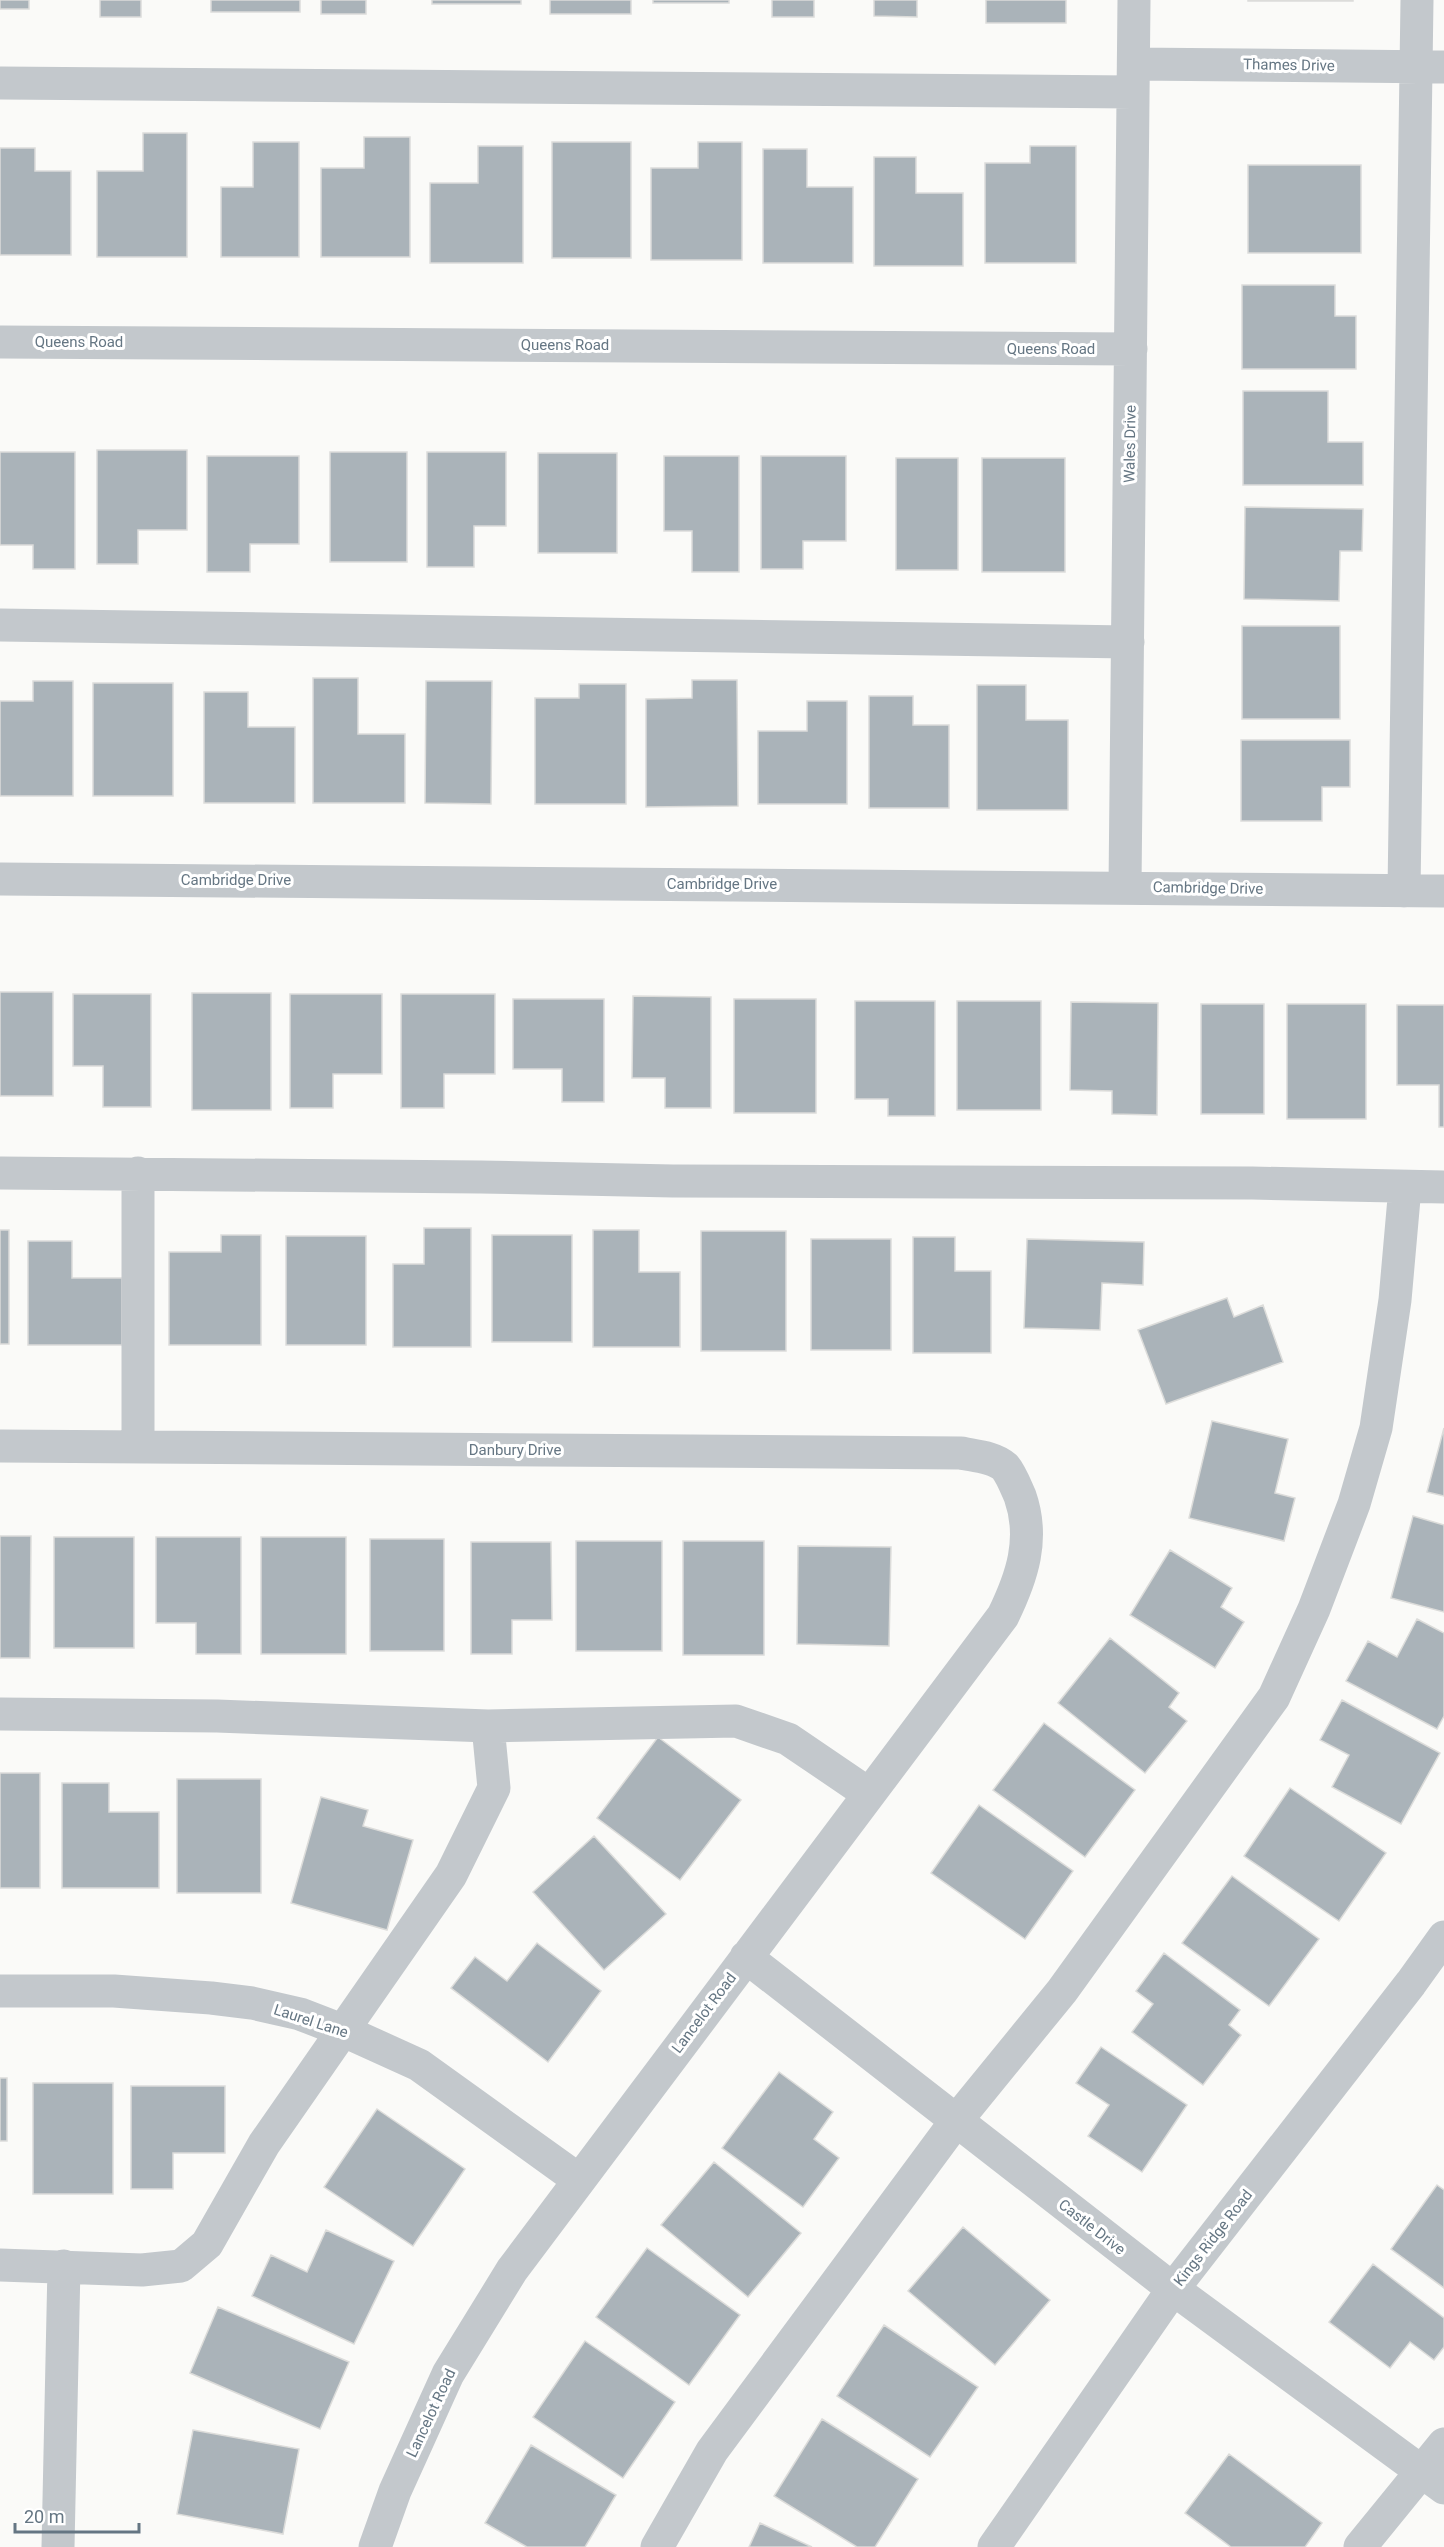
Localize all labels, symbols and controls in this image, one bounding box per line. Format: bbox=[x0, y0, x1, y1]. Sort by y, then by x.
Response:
street label: Thames Drive bbox=[1243, 55, 1335, 75]
street label: Queens Road bbox=[35, 333, 123, 351]
street label: Queens Road bbox=[521, 336, 609, 354]
street label: Queens Road bbox=[1007, 340, 1095, 358]
street label: Wales Drive bbox=[1120, 405, 1140, 483]
street label: Cambridge Drive bbox=[181, 871, 291, 889]
street label: Cambridge Drive bbox=[667, 875, 777, 893]
street label: Cambridge Drive bbox=[1153, 878, 1263, 898]
street label: Danbury Drive bbox=[469, 1441, 561, 1459]
street label: Lancelot Road bbox=[668, 1969, 740, 2057]
street label: Laurel Lane bbox=[271, 2001, 351, 2042]
street label: Kings Ridge Road bbox=[1170, 2186, 1256, 2290]
street label: Castle Drive bbox=[1055, 2195, 1129, 2259]
street label: Lancelot Road bbox=[403, 2366, 459, 2460]
scale bar bbox=[15, 2496, 140, 2534]
text: 20 m bbox=[24, 2506, 64, 2527]

